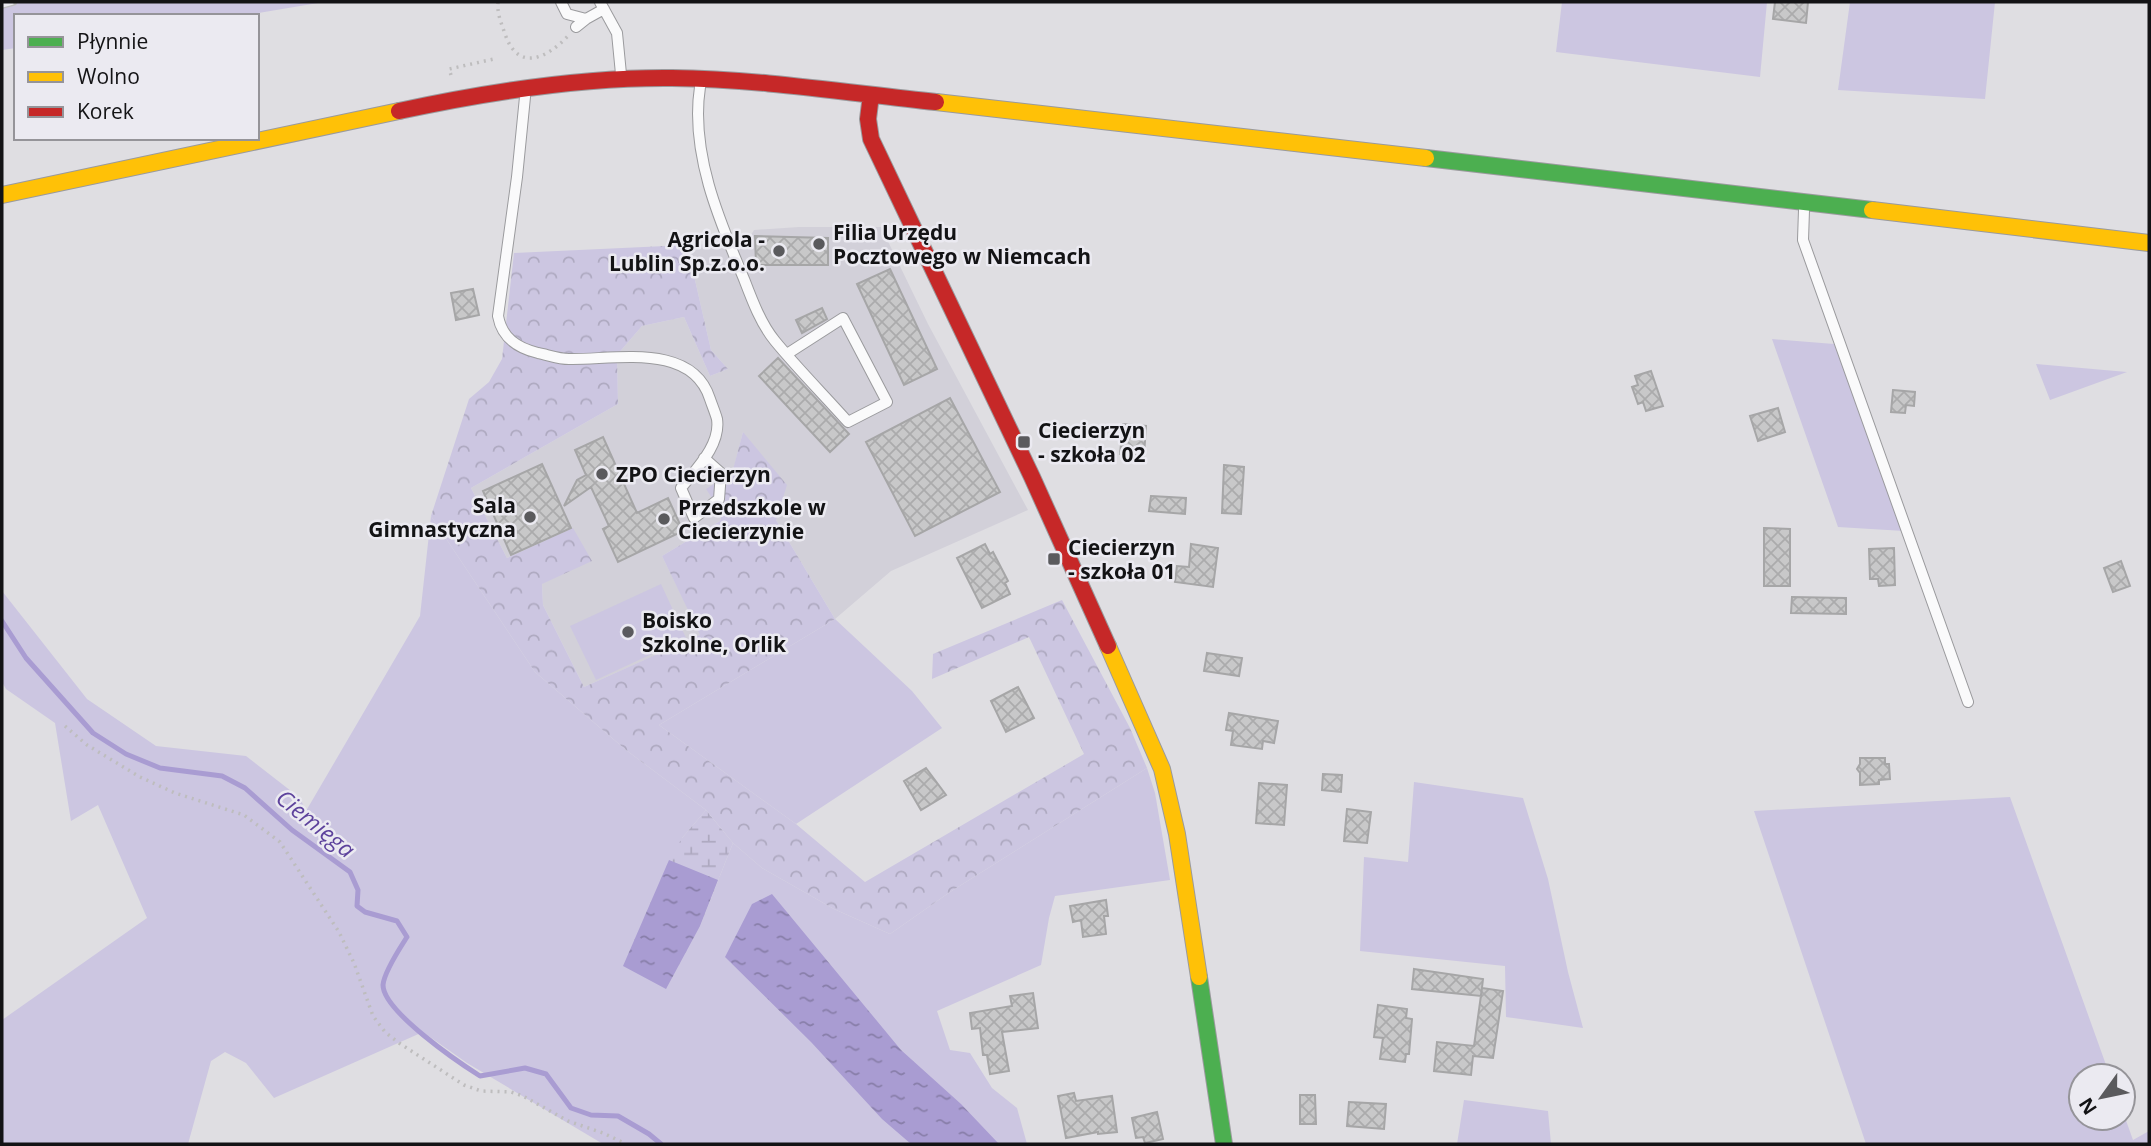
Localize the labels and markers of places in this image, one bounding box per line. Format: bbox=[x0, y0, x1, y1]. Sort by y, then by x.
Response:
place label: Filia Urzędu Pocztowego w Niemcach bbox=[833, 218, 1091, 270]
place label: Agricola - Lublin Sp.z.o.o. bbox=[609, 225, 765, 277]
marker: Filia Urzędu Pocztowego w Niemcach bbox=[811, 236, 827, 252]
marker: Agricola - Lublin Sp.z.o.o. bbox=[771, 243, 787, 259]
place label: Ciecierzyn - szkoła 02 bbox=[1038, 416, 1145, 468]
marker: Ciecierzyn - szkoła 02 bbox=[1016, 434, 1032, 450]
place label: ZPO Ciecierzyn bbox=[616, 460, 771, 488]
marker: ZPO Ciecierzyn bbox=[594, 466, 610, 482]
place label: Sala Gimnastyczna bbox=[368, 491, 516, 543]
place label: Przedszkole w Ciecierzynie bbox=[678, 493, 826, 545]
marker: Sala Gimnastyczna bbox=[522, 509, 538, 525]
marker: Przedszkole w Ciecierzynie bbox=[656, 511, 672, 527]
place label: Ciecierzyn - szkoła 01 bbox=[1068, 533, 1175, 585]
marker: Ciecierzyn - szkoła 01 bbox=[1046, 551, 1062, 567]
place label: Boisko Szkolne, Orlik bbox=[642, 606, 787, 658]
marker: Boisko Szkolne, Orlik bbox=[620, 624, 636, 640]

